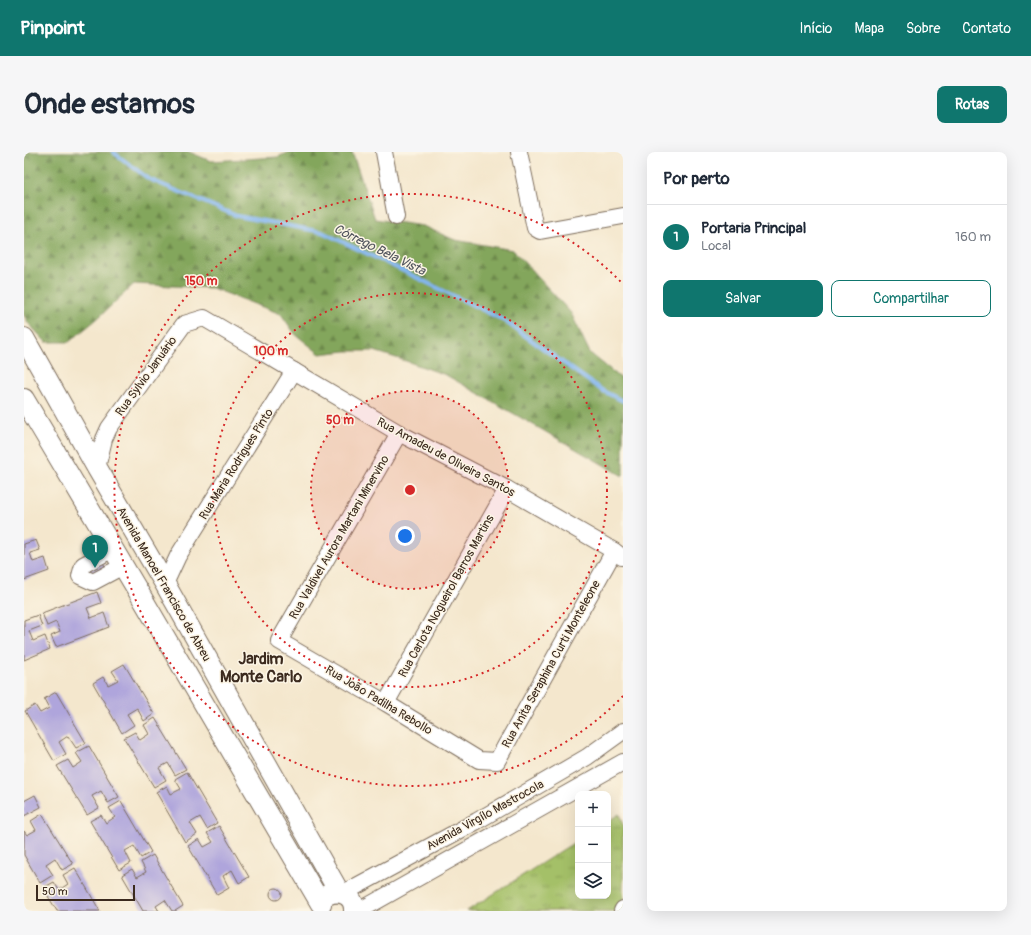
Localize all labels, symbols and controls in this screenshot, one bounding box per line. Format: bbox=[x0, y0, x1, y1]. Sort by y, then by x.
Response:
text: Pinpoint bbox=[20, 16, 85, 40]
text: Início bbox=[799, 20, 832, 37]
text: Mapa bbox=[854, 20, 884, 37]
text: Sobre bbox=[906, 20, 940, 37]
text: Contato bbox=[962, 20, 1011, 37]
button: Rotas bbox=[937, 86, 1007, 123]
text: Onde estamos bbox=[24, 87, 195, 122]
text: Por perto bbox=[663, 168, 730, 189]
text: Portaria Principal bbox=[701, 219, 806, 238]
water label: Córrego Bela Vista bbox=[331, 221, 429, 279]
text: 1 bbox=[673, 229, 679, 245]
text: 160 m bbox=[955, 229, 991, 245]
text: Local bbox=[701, 238, 731, 254]
text: 150 m bbox=[185, 274, 218, 289]
button: Salvar bbox=[663, 280, 823, 317]
button: Compartilhar bbox=[831, 280, 991, 317]
street label: Rua Sylvio Januário bbox=[112, 333, 181, 419]
text: 100 m bbox=[254, 344, 289, 359]
street label: Rua Maria Rodrigues Pinto bbox=[196, 405, 277, 523]
text: 50 m bbox=[326, 413, 354, 428]
street label: Rua Amadeu de Oliveira Santos bbox=[374, 415, 518, 501]
street label: Rua Valdivel Aurora Martani Minervino bbox=[286, 452, 393, 622]
centre of rings bbox=[403, 483, 417, 497]
street label: Avenida Manoel Francisco de Abreu bbox=[113, 504, 214, 664]
street label: Rua Carlota Nogueirol Barros Martins bbox=[395, 512, 498, 680]
your location bbox=[395, 526, 415, 546]
pin: 1 bbox=[82, 535, 108, 568]
street label: Rua Anita Seraphina Curti Monteleone bbox=[499, 578, 604, 751]
district label: Jardim Monte Carlo bbox=[220, 649, 302, 687]
street label: Rua João Padilha Rebollo bbox=[322, 662, 436, 739]
street label: Avenida Virgílo Mastrocola bbox=[424, 777, 547, 854]
map controls bbox=[575, 791, 611, 899]
button: + bbox=[575, 791, 611, 827]
button: − bbox=[575, 827, 611, 863]
button: layers bbox=[575, 863, 611, 899]
scale bar bbox=[36, 883, 135, 902]
text: 50 m bbox=[42, 885, 68, 898]

